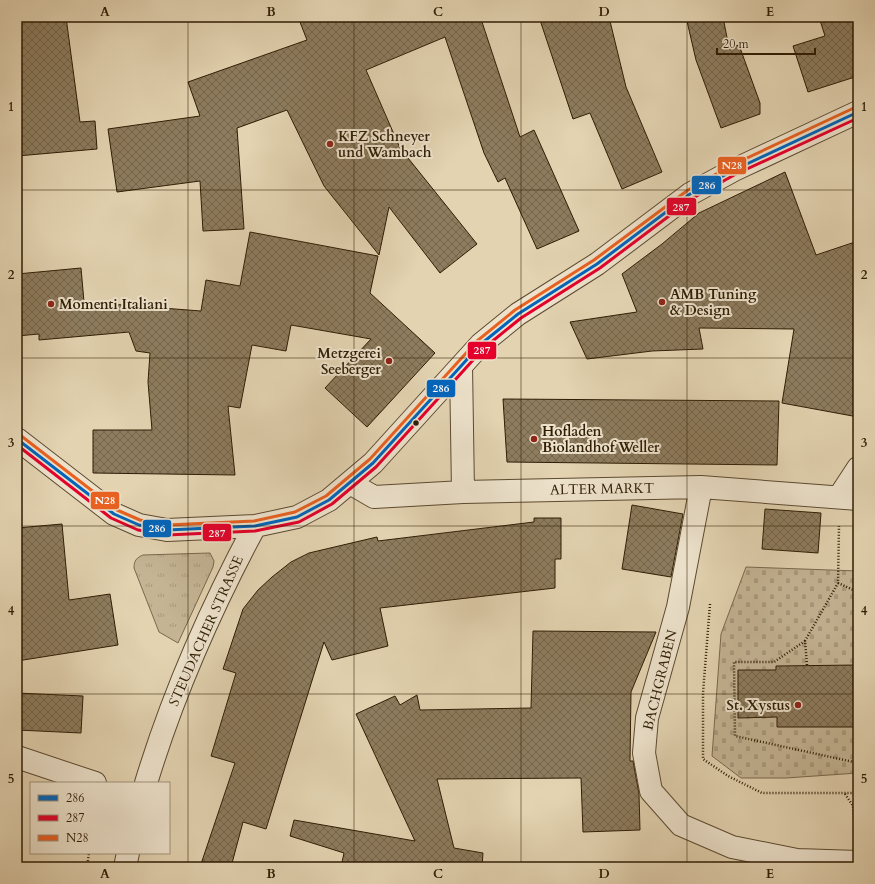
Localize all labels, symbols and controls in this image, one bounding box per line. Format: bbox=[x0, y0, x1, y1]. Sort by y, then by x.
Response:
text: A bbox=[100, 3, 110, 21]
text: B bbox=[266, 3, 276, 21]
text: C bbox=[433, 3, 443, 21]
text: D bbox=[598, 3, 610, 21]
text: E bbox=[766, 3, 774, 21]
scale bar bbox=[717, 30, 815, 56]
text: 20 m bbox=[723, 36, 750, 52]
text: 1 bbox=[8, 98, 14, 116]
text: 1 bbox=[861, 98, 867, 116]
place label: KFZ Schneyer und Wambach bbox=[338, 127, 432, 162]
marker: KFZ Schneyer und Wambach bbox=[325, 139, 335, 149]
line badge: N28 bbox=[717, 156, 747, 175]
text: N28 bbox=[722, 158, 742, 173]
line badge: 286 bbox=[691, 175, 722, 195]
text: 286 bbox=[699, 178, 716, 193]
line badge: 287 bbox=[666, 197, 697, 216]
text: 287 bbox=[673, 200, 690, 215]
text: 2 bbox=[8, 266, 15, 284]
text: 2 bbox=[861, 266, 868, 284]
place label: AMB Tuning & Design bbox=[670, 285, 757, 320]
place label: Momenti Italiani bbox=[59, 295, 168, 314]
marker: AMB Tuning & Design bbox=[657, 297, 667, 307]
marker: Momenti Italiani bbox=[46, 299, 56, 309]
line badge: 287 bbox=[467, 341, 497, 360]
text: 287 bbox=[474, 343, 491, 358]
place label: Metzgerei Seeberger bbox=[317, 344, 382, 379]
marker: Metzgerei Seeberger bbox=[384, 356, 394, 366]
line badge: 286 bbox=[426, 379, 456, 398]
text: 286 bbox=[433, 381, 450, 396]
unlabelled marker bbox=[411, 418, 421, 428]
place label: Hofladen Biolandhof Weller bbox=[542, 422, 660, 457]
text: 3 bbox=[8, 434, 15, 452]
marker: Hofladen Biolandhof Weller bbox=[529, 434, 539, 444]
text: 3 bbox=[861, 434, 868, 452]
street label: ALTER MARKT bbox=[550, 479, 654, 499]
line badge: N28 bbox=[90, 491, 120, 510]
text: N28 bbox=[95, 493, 115, 508]
line badge: 286 bbox=[142, 519, 172, 538]
text: 286 bbox=[149, 521, 166, 536]
line badge: 287 bbox=[202, 523, 232, 542]
text: 287 bbox=[209, 526, 226, 541]
street label: STEUDACHER STRASSE bbox=[164, 552, 248, 709]
text: 4 bbox=[8, 602, 15, 620]
text: 4 bbox=[861, 602, 868, 620]
street label: BACHGRABEN bbox=[638, 628, 682, 732]
place label: St. Xystus bbox=[727, 696, 790, 715]
marker: St. Xystus bbox=[793, 700, 803, 710]
text: 5 bbox=[8, 770, 14, 788]
text: 5 bbox=[861, 770, 867, 788]
legend bbox=[30, 782, 170, 854]
text: 286 bbox=[66, 790, 84, 806]
text: 287 bbox=[66, 810, 84, 826]
text: N28 bbox=[66, 830, 89, 846]
text: A bbox=[100, 865, 110, 883]
text: B bbox=[266, 865, 276, 883]
text: C bbox=[433, 865, 443, 883]
text: D bbox=[598, 865, 610, 883]
text: E bbox=[766, 865, 774, 883]

